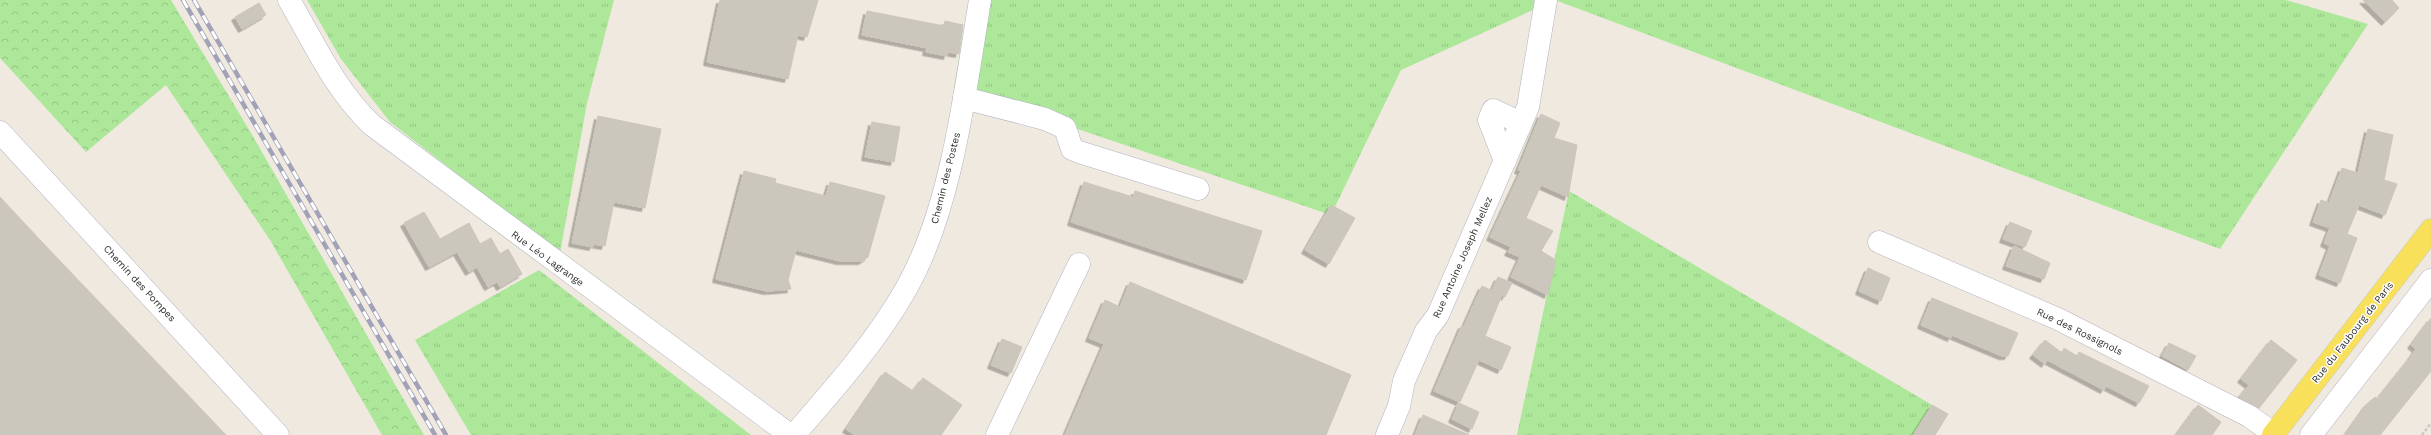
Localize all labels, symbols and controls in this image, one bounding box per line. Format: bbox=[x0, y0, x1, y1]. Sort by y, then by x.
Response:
street label: Chemin des Postes bbox=[929, 131, 962, 225]
street label: Rue Antoine Joseph Mellez bbox=[1431, 195, 1494, 320]
street label: Rue Léo Lagrange bbox=[509, 228, 586, 288]
street label: Chemin des Pompes bbox=[101, 243, 178, 324]
street label: Rue du Faubourg de Paris bbox=[2309, 280, 2395, 385]
street label: Rue des Rossignols bbox=[2035, 306, 2124, 357]

